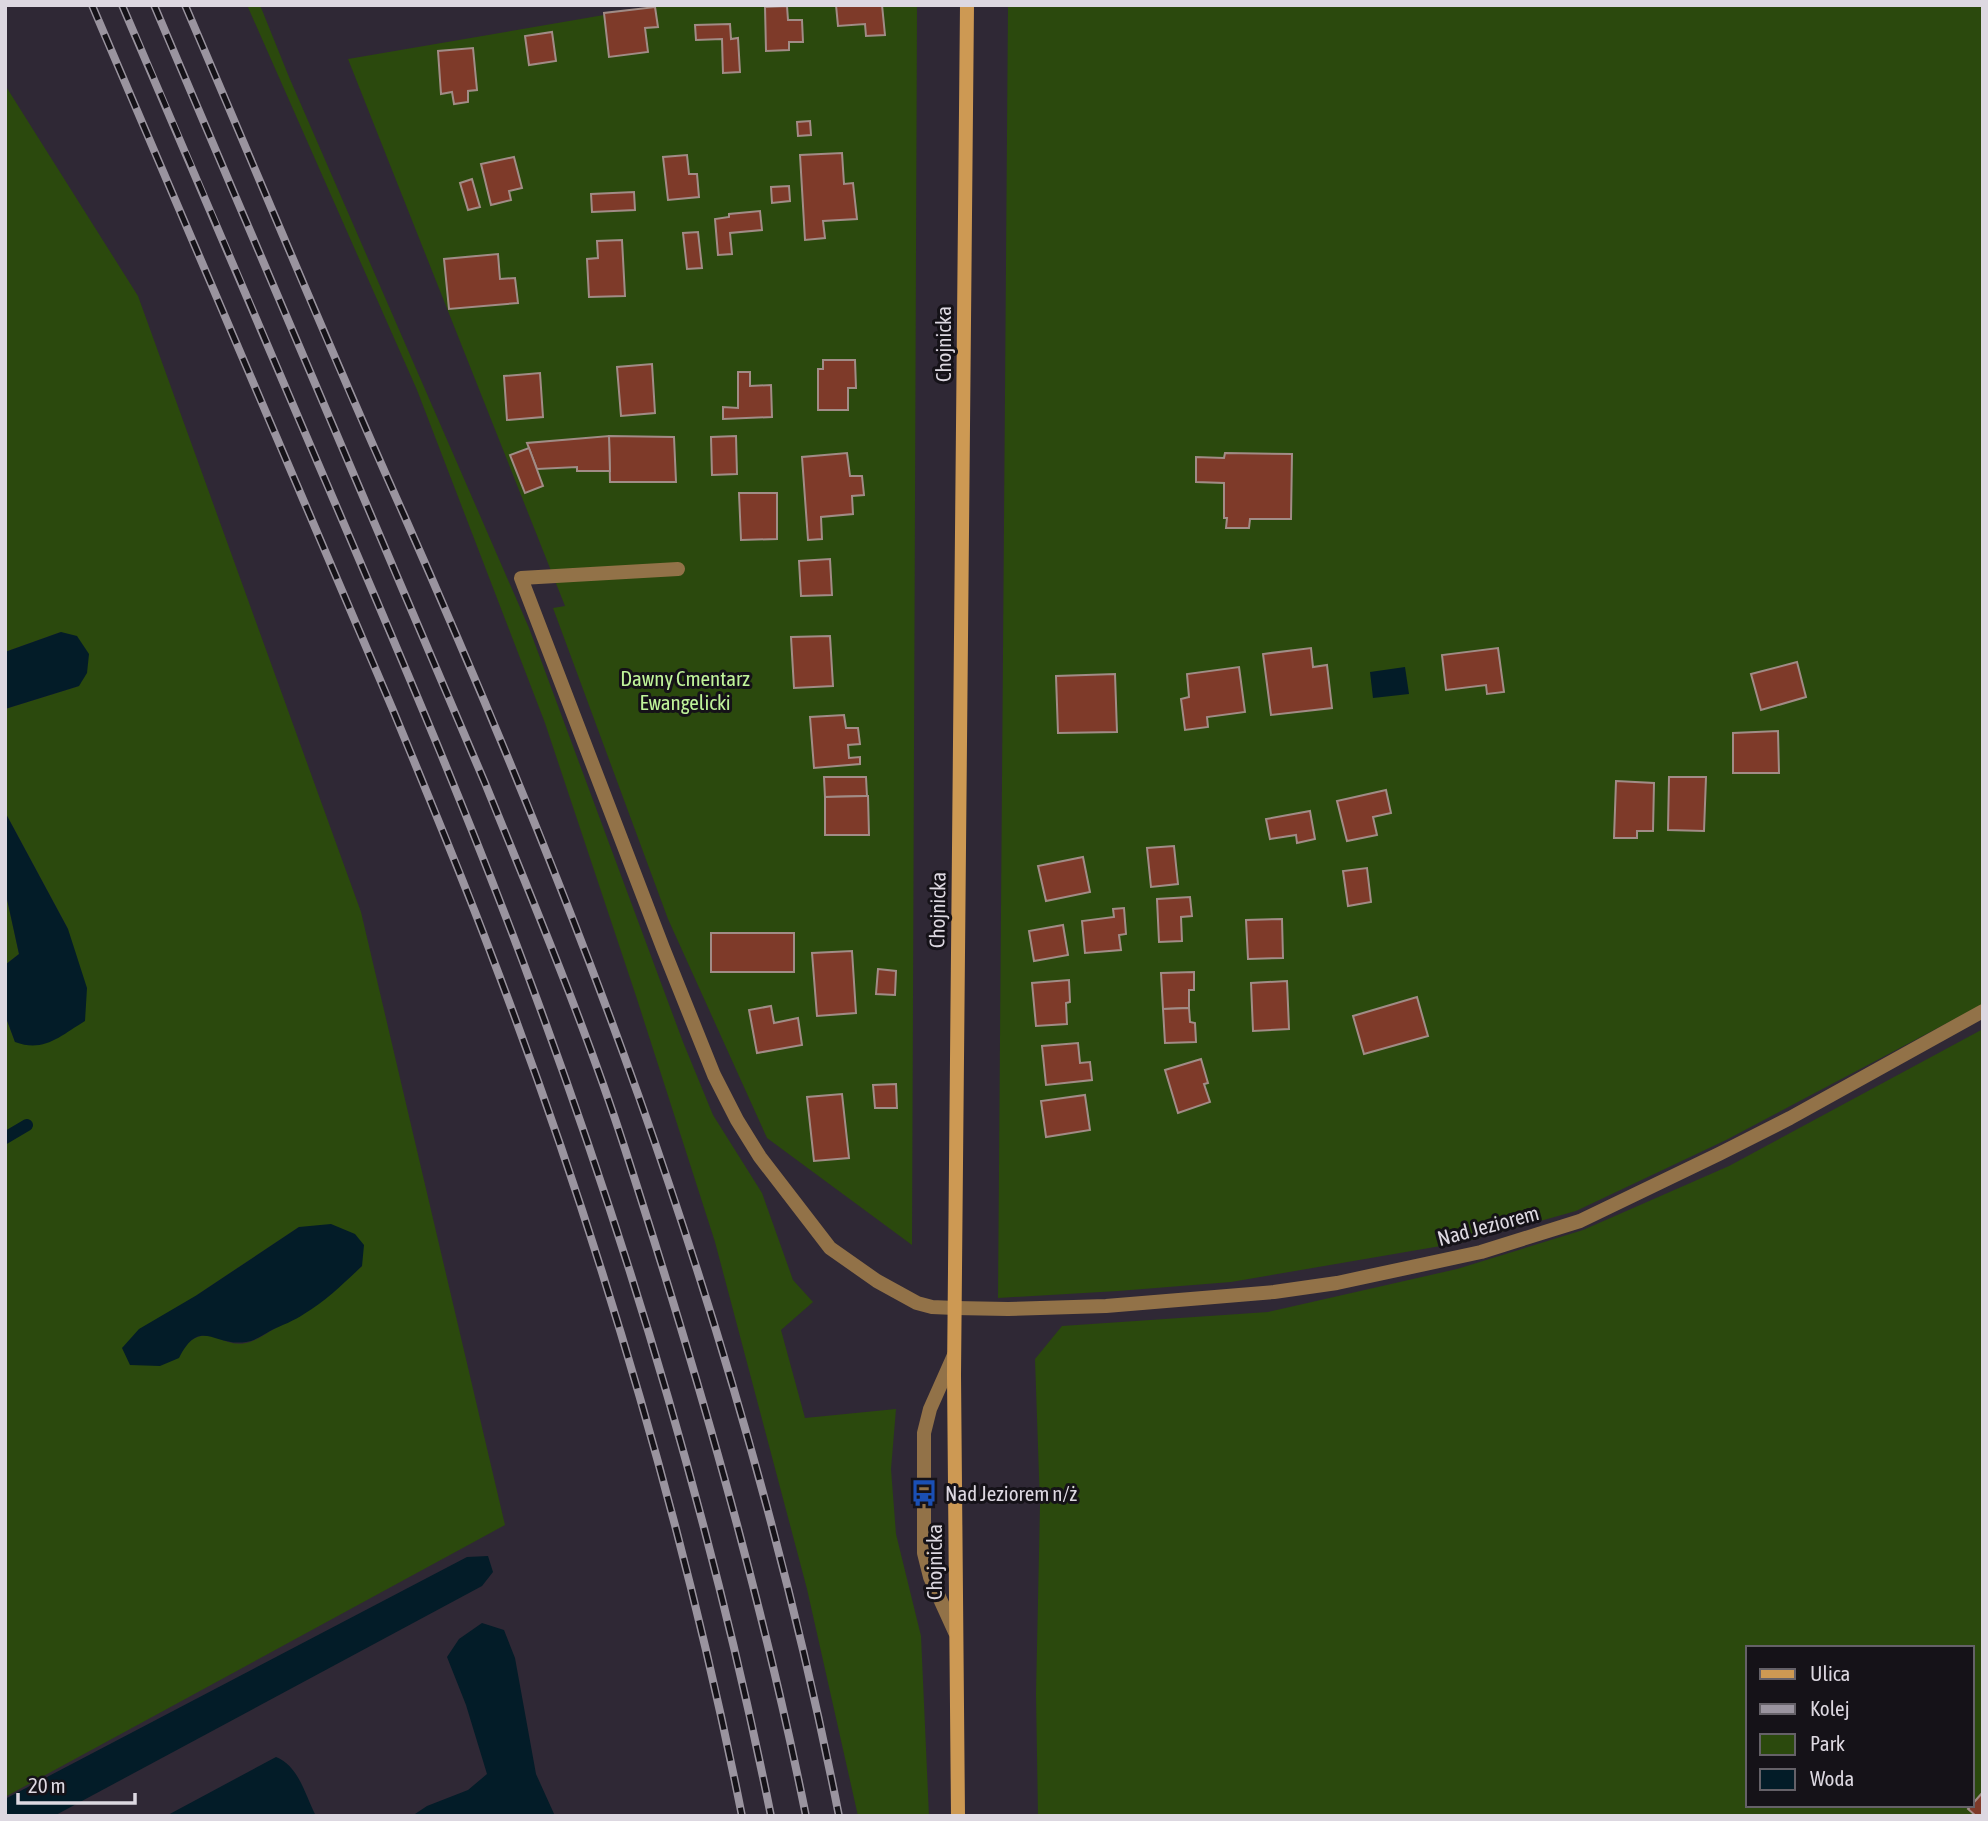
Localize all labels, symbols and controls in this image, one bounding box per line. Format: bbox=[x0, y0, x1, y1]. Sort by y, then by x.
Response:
street label: Chojnicka bbox=[931, 306, 955, 382]
park label: Dawny Cmentarz Ewangelicki bbox=[620, 666, 750, 714]
street label: Chojnicka bbox=[924, 872, 950, 948]
street label: Nad Jeziorem bbox=[1434, 1200, 1542, 1250]
bus stop icon: Nad Jeziorem n/ż bbox=[909, 1478, 939, 1508]
place label: Nad Jeziorem n/ż bbox=[945, 1481, 1078, 1505]
street label: Chojnicka bbox=[922, 1524, 946, 1600]
legend bbox=[1746, 1646, 1974, 1807]
text: Ulica bbox=[1810, 1661, 1850, 1685]
text: Kolej bbox=[1810, 1696, 1849, 1720]
text: Park bbox=[1810, 1731, 1845, 1755]
scale bar bbox=[18, 1762, 135, 1806]
text: Woda bbox=[1810, 1766, 1854, 1790]
text: 20 m bbox=[28, 1773, 66, 1797]

